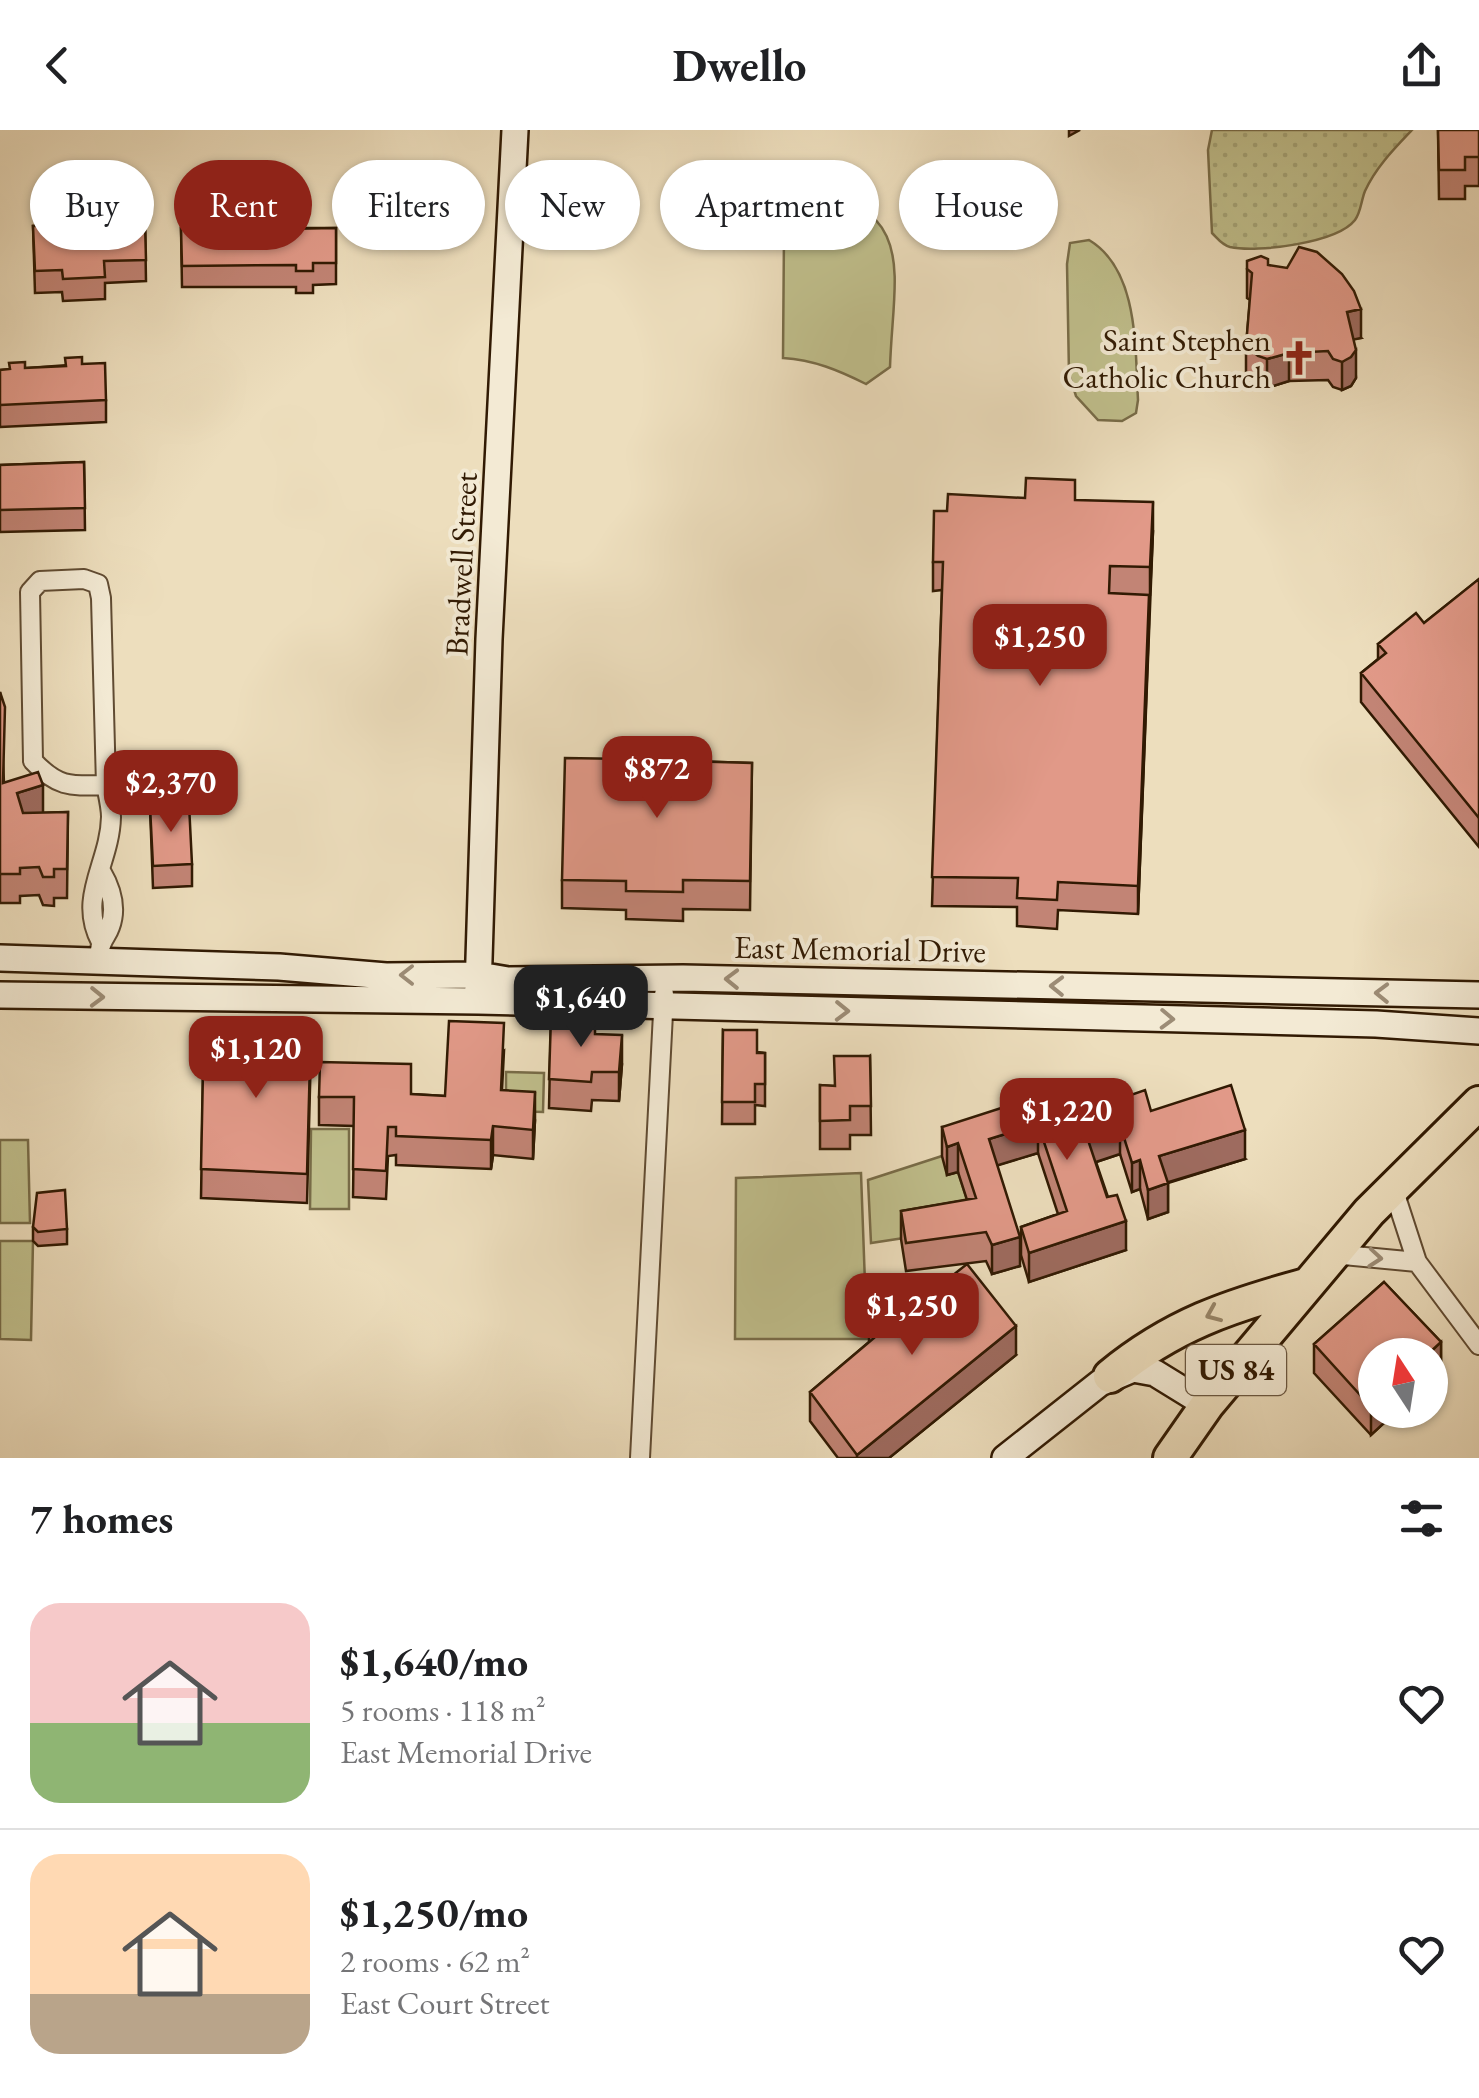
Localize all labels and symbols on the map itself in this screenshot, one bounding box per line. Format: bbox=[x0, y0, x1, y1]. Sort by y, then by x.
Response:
place label: Saint Stephen Catholic Church bbox=[1062, 319, 1271, 398]
church icon: Saint Stephen Catholic Church bbox=[1280, 339, 1318, 377]
street label: Bradwell Street bbox=[435, 471, 487, 657]
pin: $1,250 bbox=[959, 604, 1121, 689]
pin: $872 bbox=[598, 736, 716, 821]
pin: $2,370 bbox=[90, 750, 252, 835]
street label: East Memorial Drive bbox=[734, 926, 986, 972]
one-way arrow bbox=[399, 965, 415, 986]
pin: $1,640 bbox=[500, 965, 662, 1050]
one-way arrow bbox=[723, 968, 739, 989]
one-way arrow bbox=[1048, 975, 1064, 997]
one-way arrow bbox=[1373, 982, 1388, 1004]
one-way arrow bbox=[90, 986, 106, 1007]
one-way arrow bbox=[835, 1000, 851, 1021]
one-way arrow bbox=[1160, 1008, 1176, 1029]
pin: $1,120 bbox=[175, 1016, 337, 1101]
pin: $1,220 bbox=[986, 1078, 1148, 1163]
one-way arrow bbox=[1367, 1247, 1383, 1269]
pin: $1,250 bbox=[831, 1273, 993, 1358]
one-way arrow bbox=[1205, 1303, 1223, 1323]
north arrow bbox=[1358, 1338, 1448, 1428]
road number: US 84 bbox=[1186, 1345, 1286, 1395]

